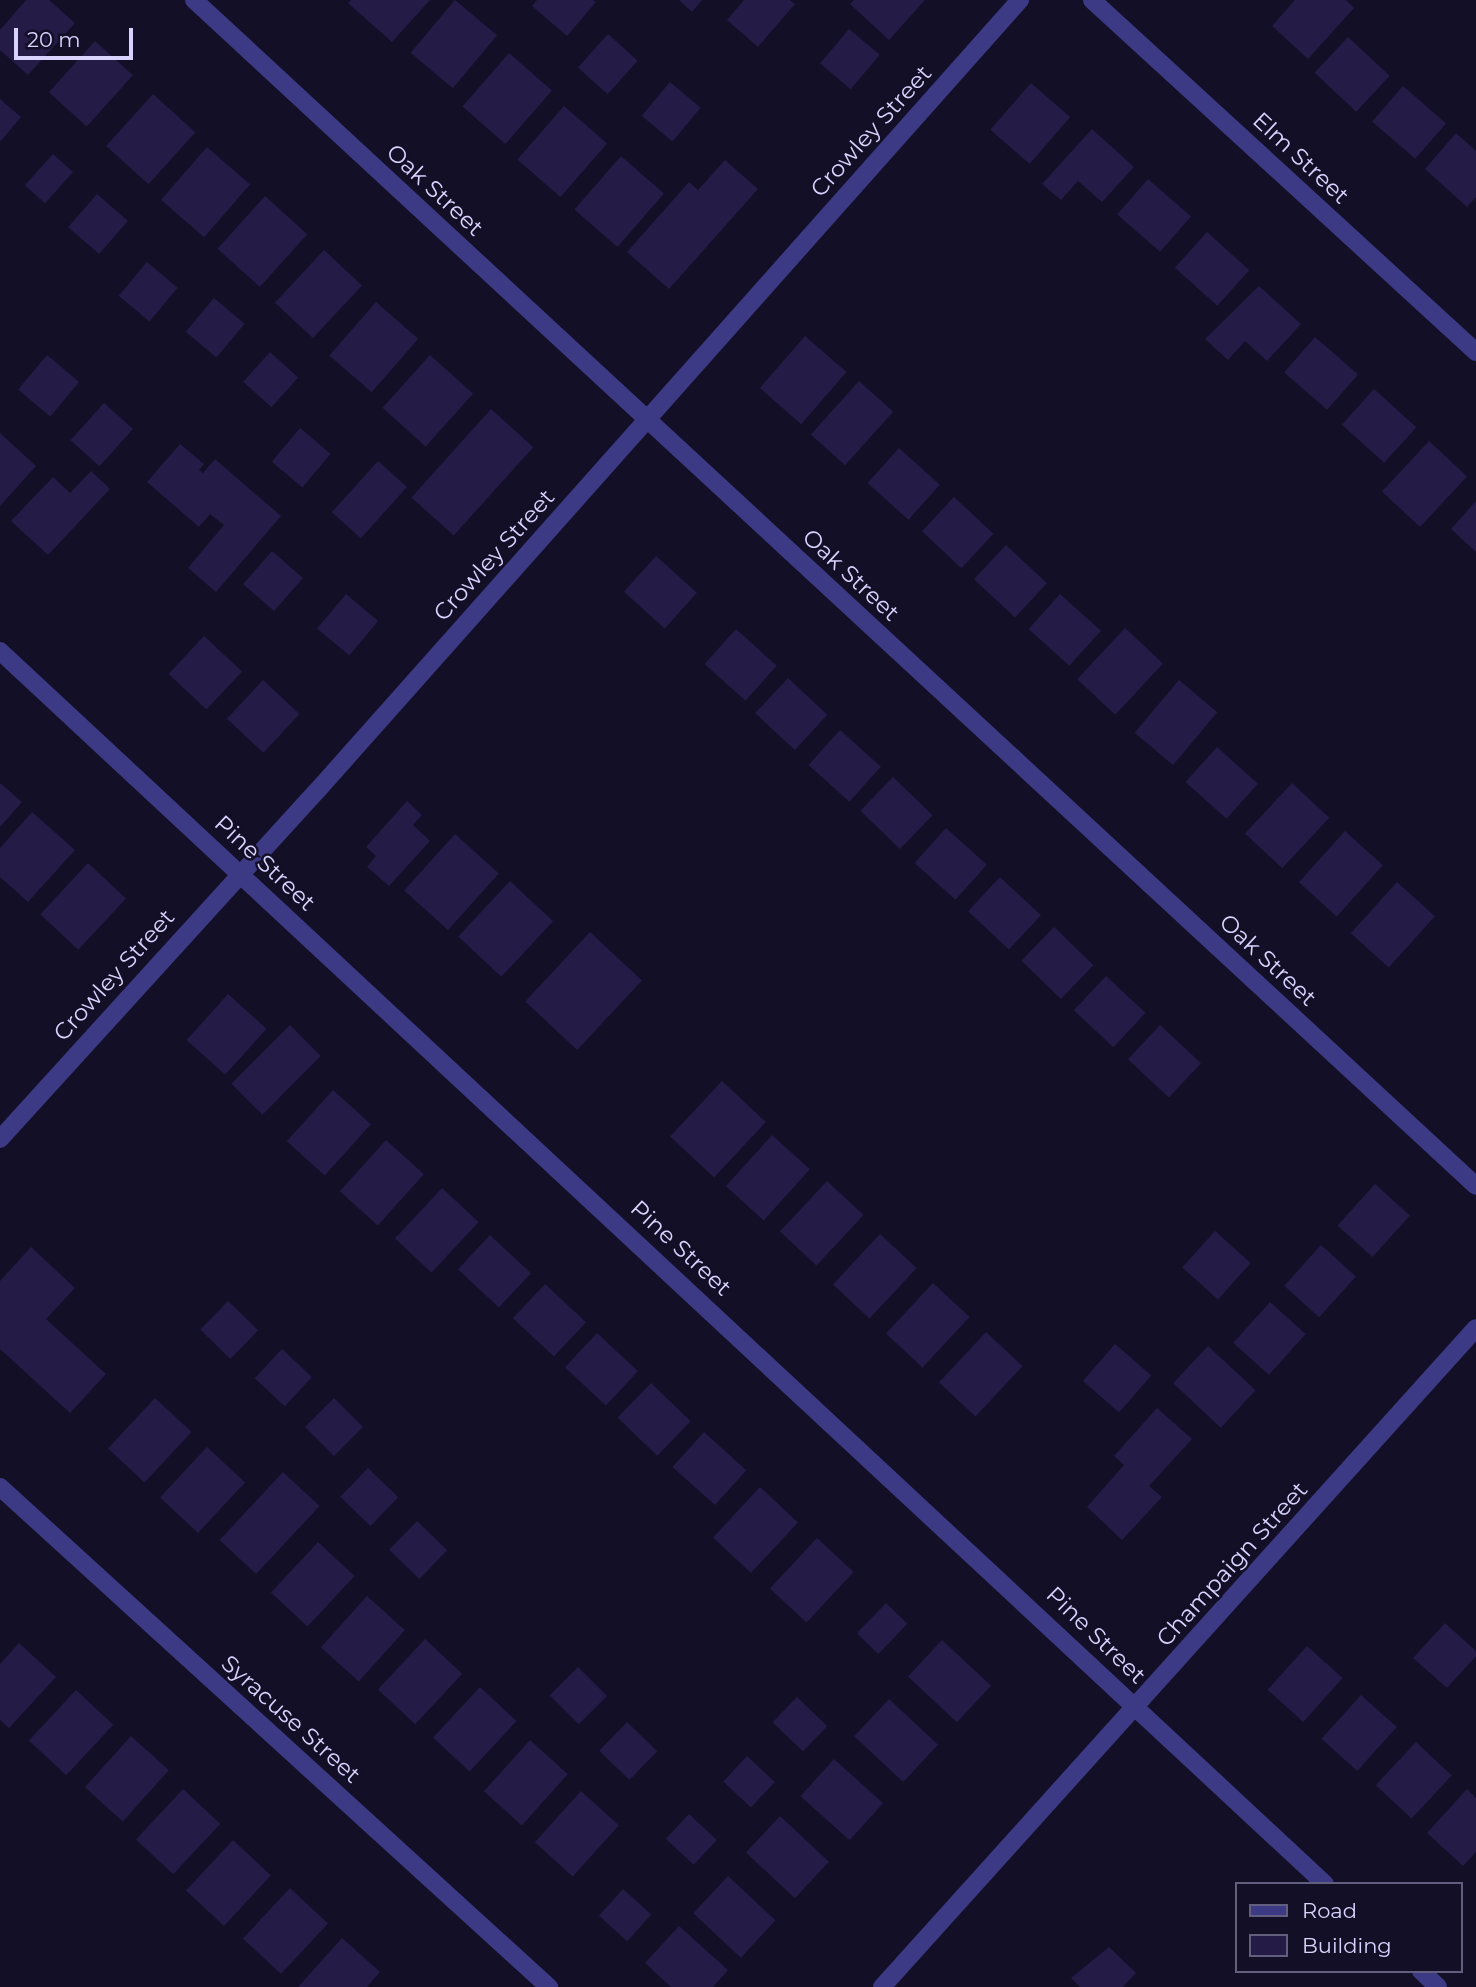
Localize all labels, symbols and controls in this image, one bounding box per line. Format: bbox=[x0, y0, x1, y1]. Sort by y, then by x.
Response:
scale bar bbox=[18, 14, 136, 58]
text: 20 m bbox=[27, 27, 81, 52]
street label: Crowley Street bbox=[805, 60, 937, 202]
street label: Elm Street bbox=[1247, 106, 1355, 210]
street label: Oak Street bbox=[381, 138, 489, 242]
street label: Crowley Street bbox=[428, 484, 560, 626]
street label: Oak Street bbox=[797, 523, 905, 627]
street label: Pine Street bbox=[209, 809, 321, 917]
street label: Crowley Street bbox=[48, 904, 180, 1046]
street label: Oak Street bbox=[1214, 908, 1322, 1012]
street label: Pine Street bbox=[625, 1194, 737, 1302]
street label: Champaign Street bbox=[1151, 1476, 1313, 1652]
street label: Pine Street bbox=[1040, 1581, 1152, 1689]
street label: Syracuse Street bbox=[216, 1649, 366, 1789]
legend bbox=[1234, 1882, 1462, 1973]
text: Road bbox=[1302, 1898, 1357, 1923]
text: Building bbox=[1302, 1933, 1392, 1958]

